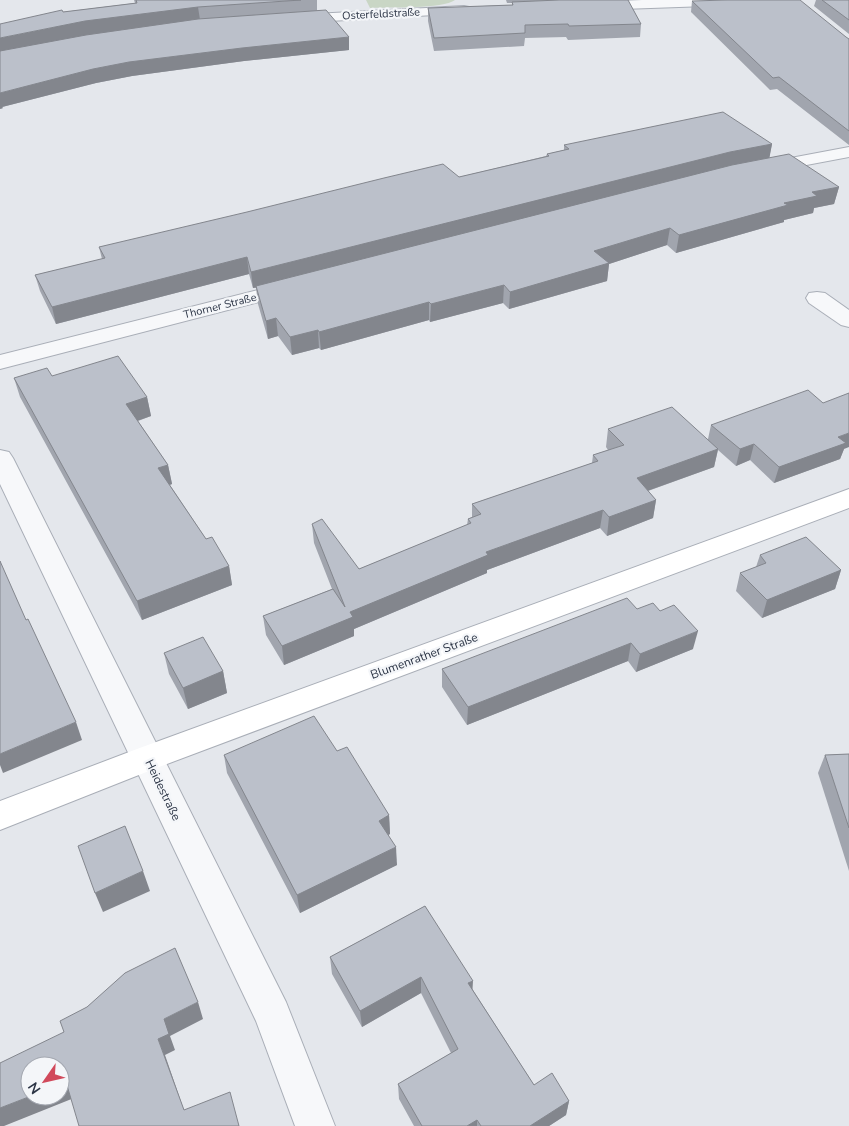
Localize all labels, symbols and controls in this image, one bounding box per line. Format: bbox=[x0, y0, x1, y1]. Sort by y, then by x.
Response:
street label: Osterfeldstraße bbox=[342, 4, 420, 24]
street label: Thorner Straße bbox=[182, 290, 258, 322]
street label: Blumenrather Straße bbox=[368, 629, 480, 683]
street label: Heidestraße bbox=[141, 757, 185, 823]
north arrow bbox=[20, 1056, 70, 1106]
text: N bbox=[24, 1078, 45, 1098]

